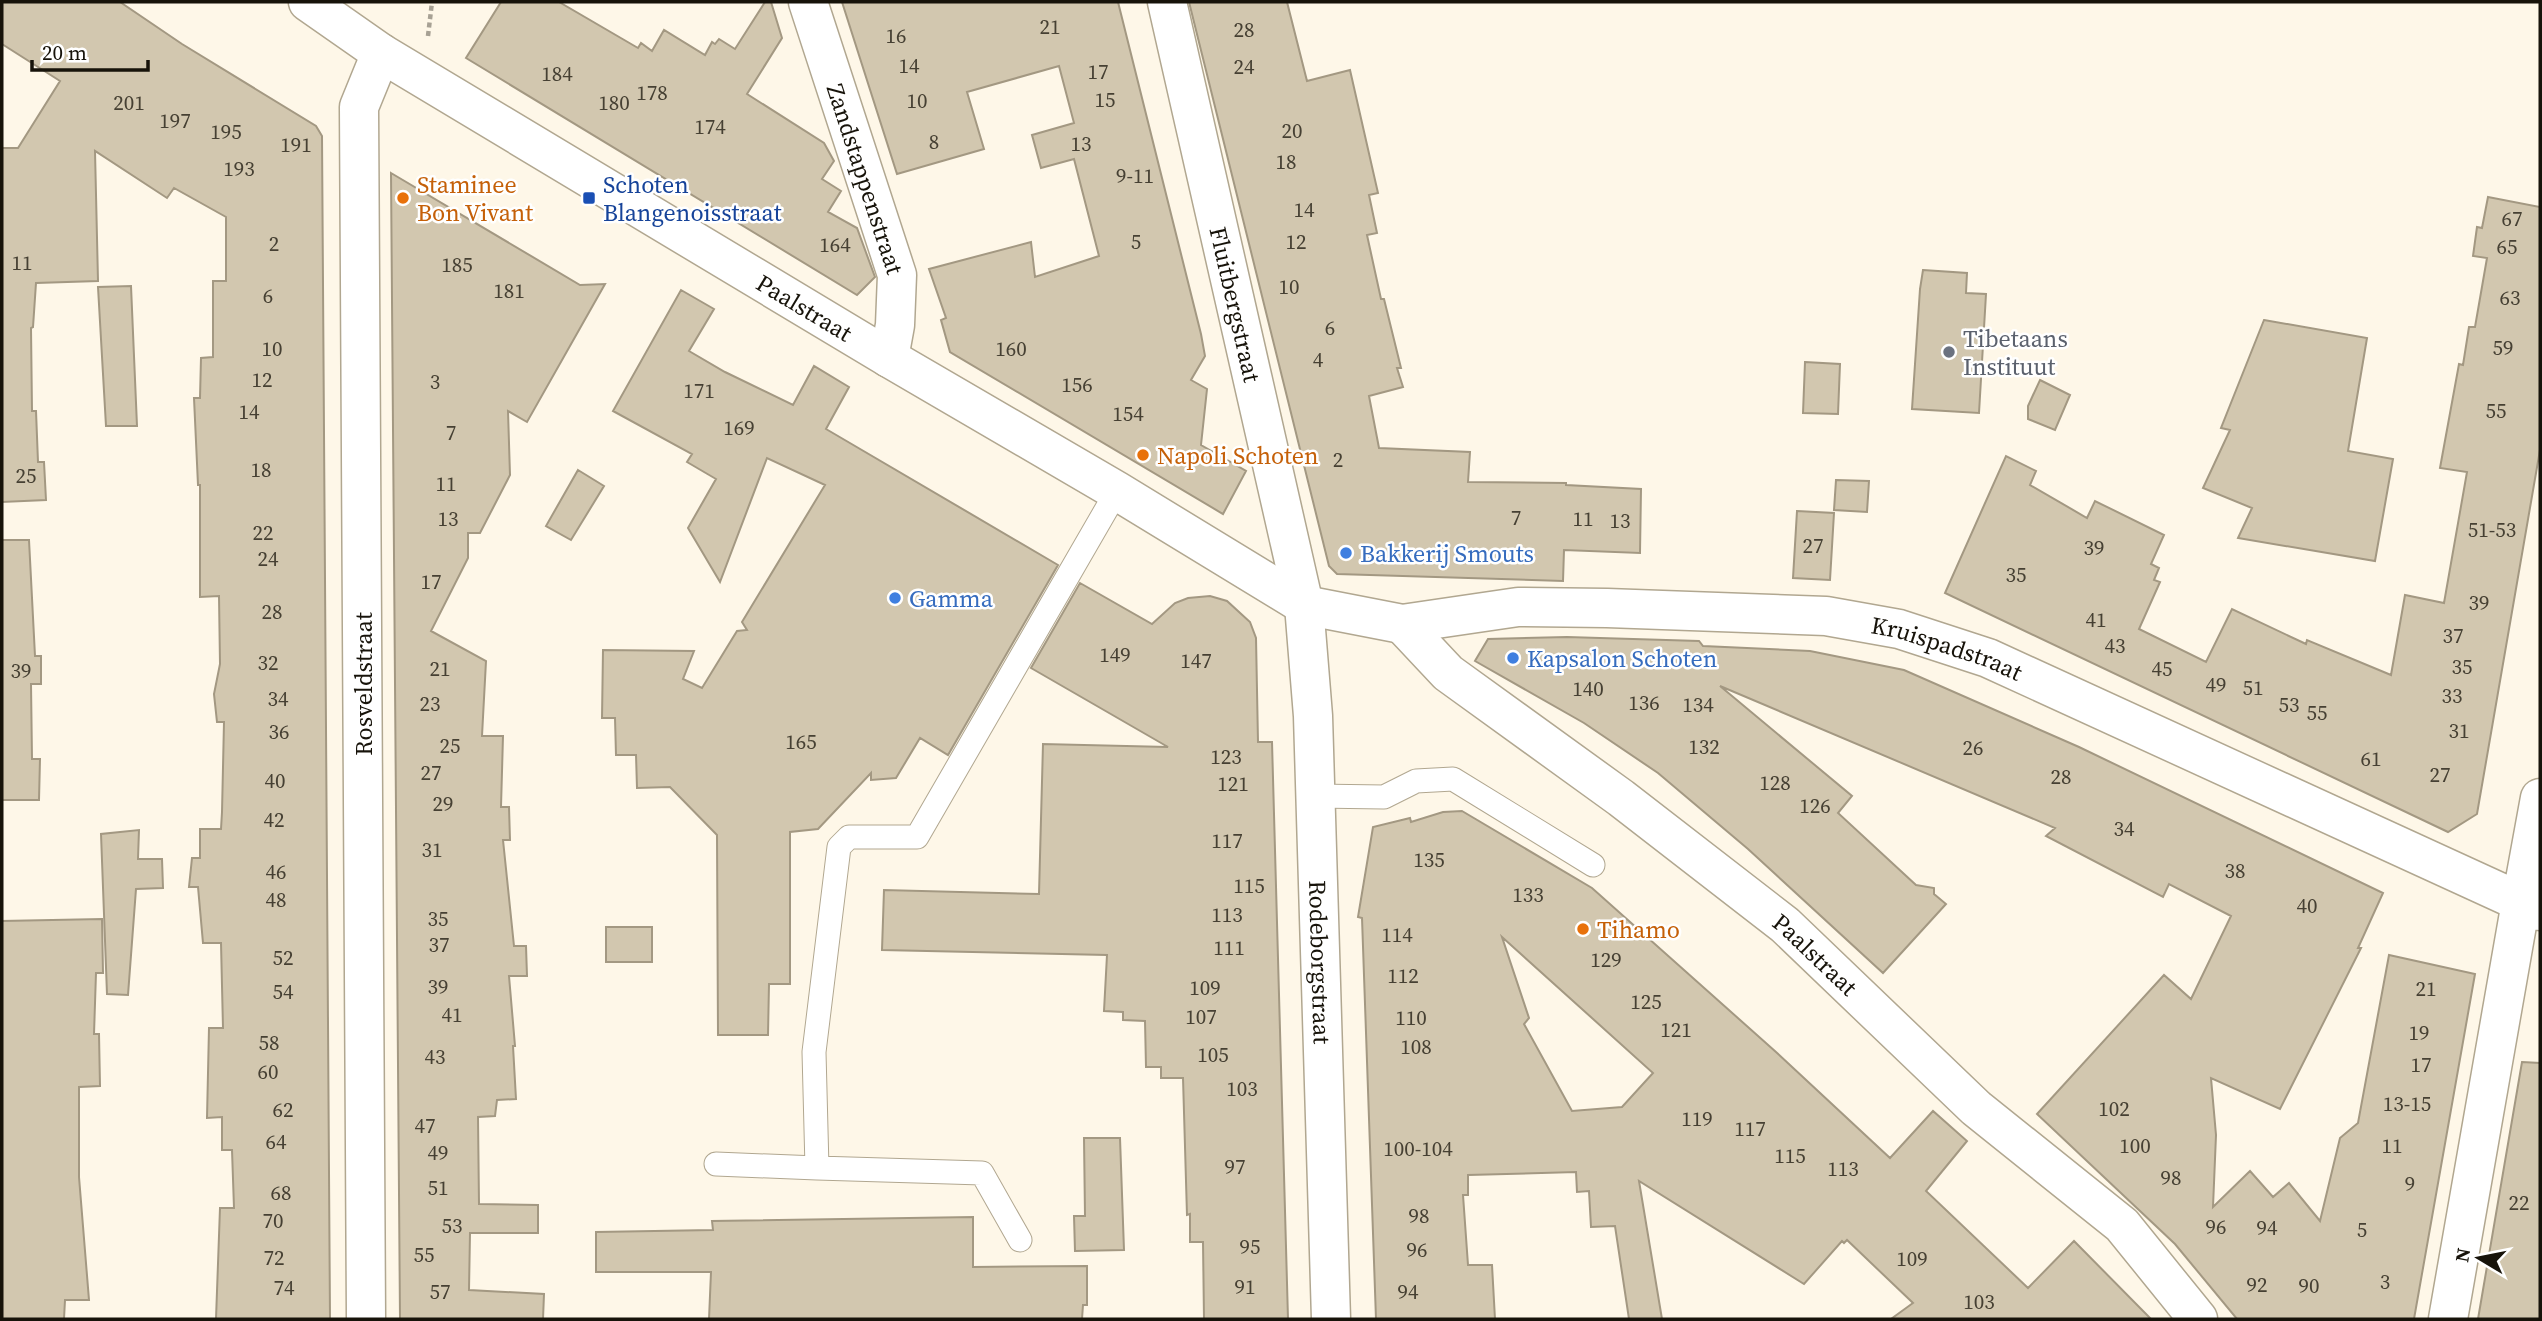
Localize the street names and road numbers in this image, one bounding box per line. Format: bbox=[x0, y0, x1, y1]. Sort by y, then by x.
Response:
street label: Zandstappenstraat bbox=[819, 79, 912, 278]
street label: Fluitbergstraat bbox=[1202, 223, 1269, 385]
street label: Paalstraat bbox=[751, 266, 859, 349]
street label: Kruispadstraat bbox=[1869, 608, 2028, 688]
street label: Rosveldstraat bbox=[347, 612, 380, 756]
street label: Rodeborgstraat bbox=[1301, 880, 1339, 1045]
street label: Paalstraat bbox=[1766, 905, 1865, 1003]

